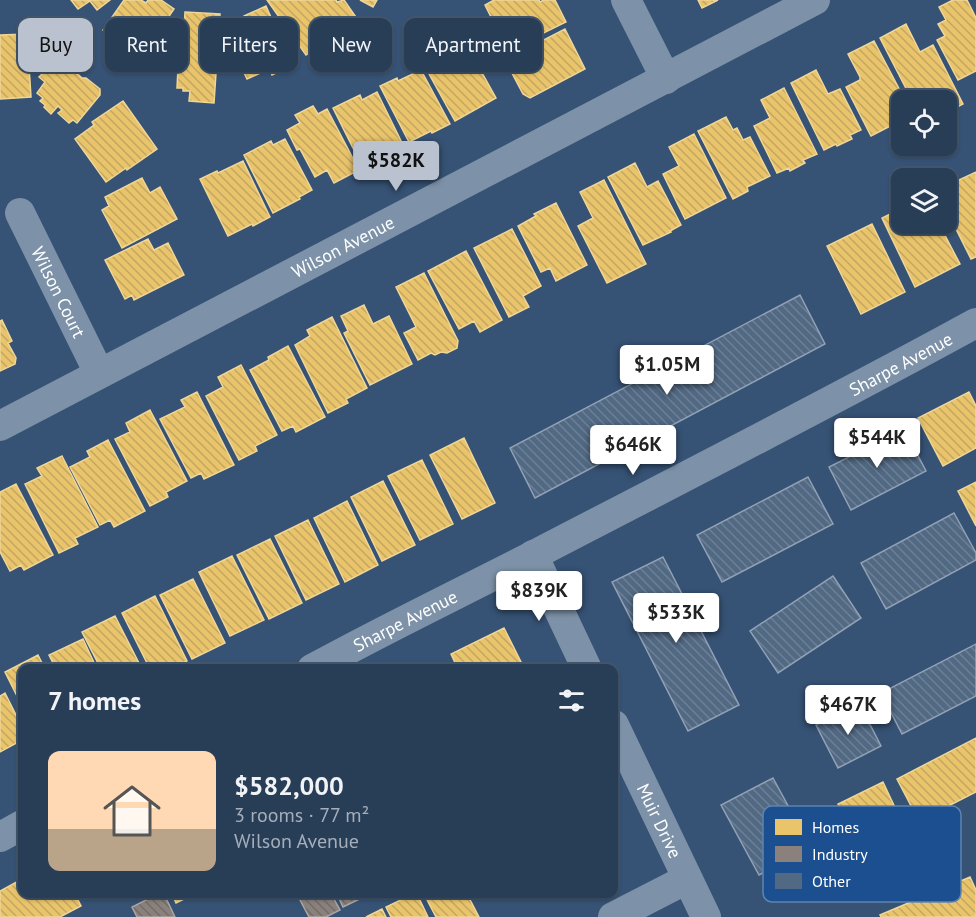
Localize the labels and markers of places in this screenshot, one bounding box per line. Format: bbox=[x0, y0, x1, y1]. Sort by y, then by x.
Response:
pin: $582K bbox=[354, 141, 438, 192]
pin: $1.05M bbox=[618, 345, 716, 396]
pin: $544K bbox=[835, 418, 919, 469]
pin: $646K bbox=[591, 425, 675, 476]
pin: $839K bbox=[497, 571, 581, 622]
pin: $533K bbox=[634, 593, 718, 644]
pin: $467K bbox=[806, 685, 890, 736]

